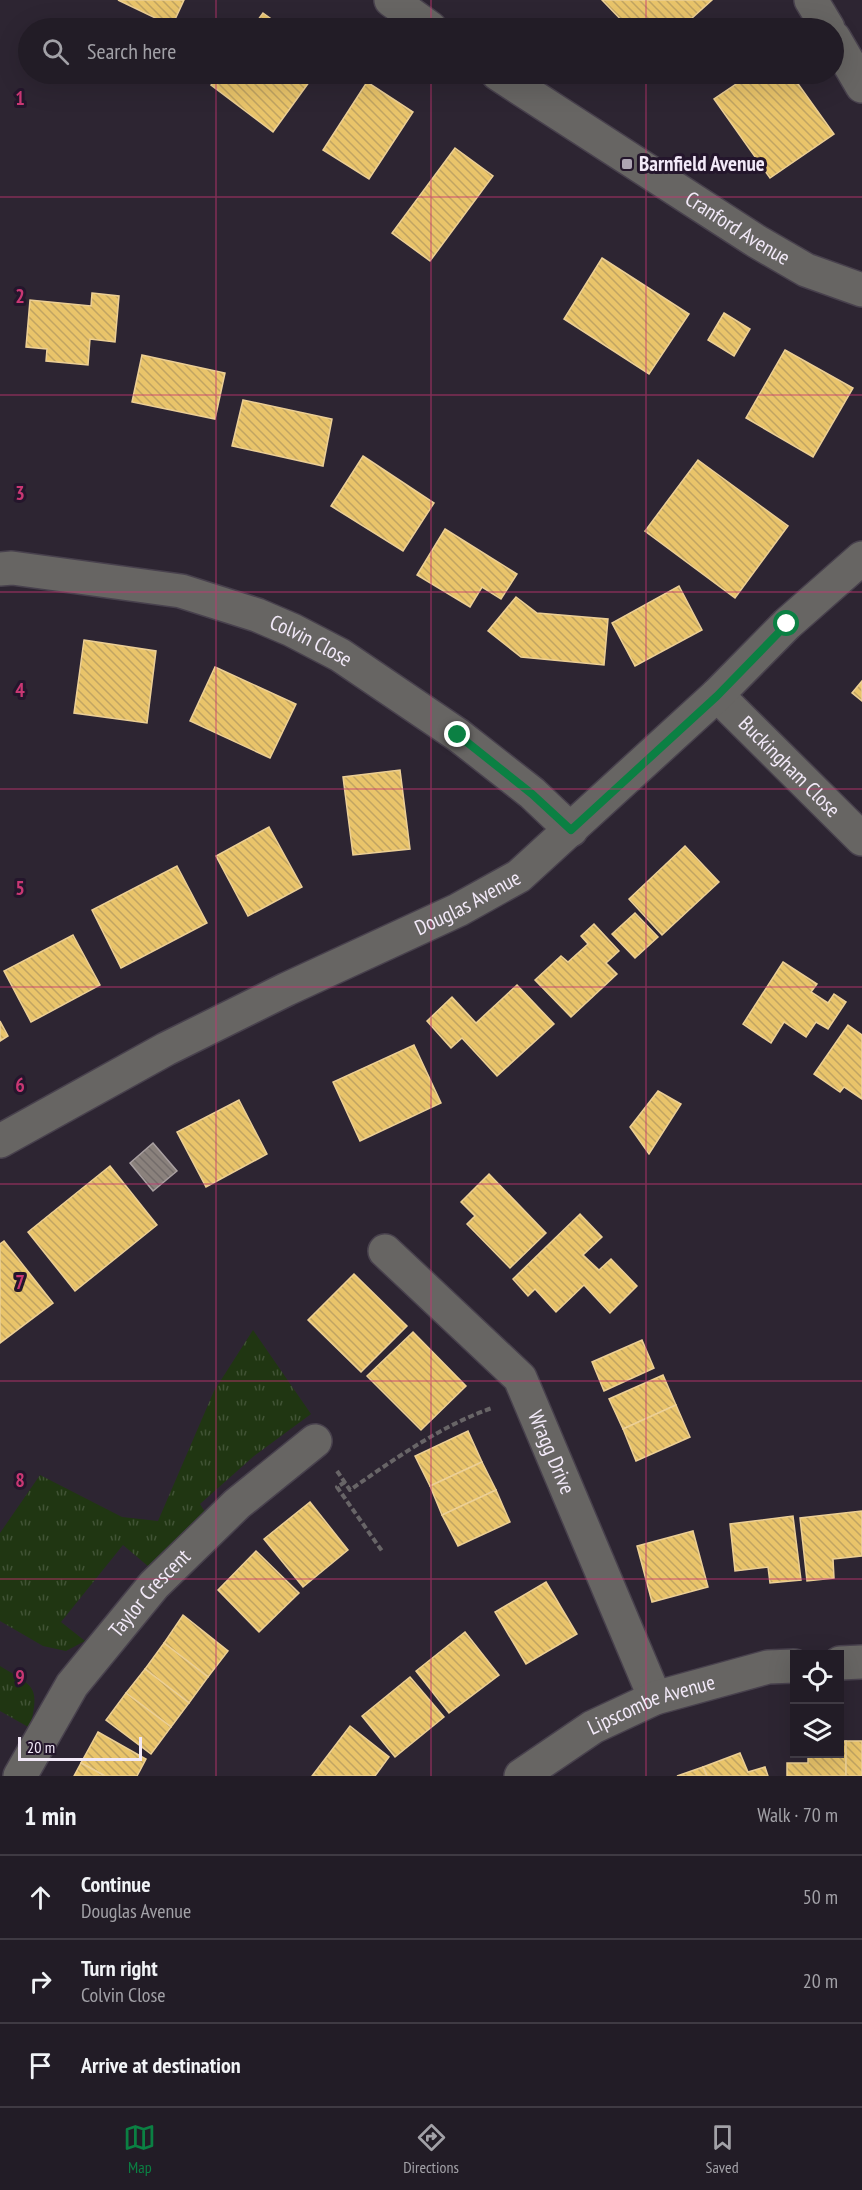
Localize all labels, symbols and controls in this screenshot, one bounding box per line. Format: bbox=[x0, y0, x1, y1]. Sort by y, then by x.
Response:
search box bbox=[18, 18, 844, 84]
icon: search bbox=[39, 35, 72, 68]
text: Search here bbox=[87, 37, 176, 65]
text: 1 bbox=[15, 85, 25, 111]
place label: Barnfield Avenue bbox=[639, 150, 765, 177]
marker: Barnfield Avenue bbox=[620, 157, 634, 171]
street label: Cranford Avenue bbox=[680, 185, 795, 271]
text: 2 bbox=[15, 283, 25, 309]
text: 3 bbox=[15, 480, 25, 506]
street label: Colvin Close bbox=[266, 608, 358, 672]
route start bbox=[773, 610, 799, 636]
text: 4 bbox=[15, 677, 25, 703]
street label: Buckingham Close bbox=[733, 710, 846, 823]
route end bbox=[444, 721, 470, 747]
street label: Douglas Avenue bbox=[410, 864, 525, 941]
text: 5 bbox=[15, 875, 25, 901]
text: 6 bbox=[15, 1072, 25, 1098]
text: 7 bbox=[15, 1269, 25, 1295]
street label: Wragg Drive bbox=[522, 1406, 581, 1498]
text: 8 bbox=[15, 1467, 25, 1493]
street label: Taylor Crescent bbox=[103, 1543, 196, 1643]
map controls bbox=[790, 1650, 844, 1758]
button: locate bbox=[790, 1650, 844, 1704]
text: 9 bbox=[15, 1664, 25, 1690]
street label: Lipscombe Avenue bbox=[583, 1668, 718, 1741]
button: layers bbox=[790, 1704, 844, 1758]
scale bar bbox=[18, 1734, 142, 1762]
text: 20 m bbox=[27, 1737, 55, 1757]
text: 1 min bbox=[24, 1799, 77, 1832]
text: Walk · 70 m bbox=[757, 1802, 838, 1828]
text: Continue bbox=[81, 1870, 151, 1898]
icon: ahead bbox=[24, 1881, 57, 1914]
text: 50 m bbox=[803, 1884, 838, 1910]
text: Douglas Avenue bbox=[81, 1898, 191, 1924]
text: Turn right bbox=[81, 1954, 158, 1982]
icon: right bbox=[24, 1965, 57, 1998]
text: 20 m bbox=[803, 1968, 838, 1994]
text: Colvin Close bbox=[81, 1982, 166, 2008]
icon: arrive bbox=[24, 2049, 57, 2082]
text: Arrive at destination bbox=[81, 2051, 241, 2079]
tab: Map bbox=[123, 2121, 156, 2177]
tab: Directions bbox=[403, 2121, 459, 2177]
tab: Saved bbox=[706, 2121, 739, 2177]

